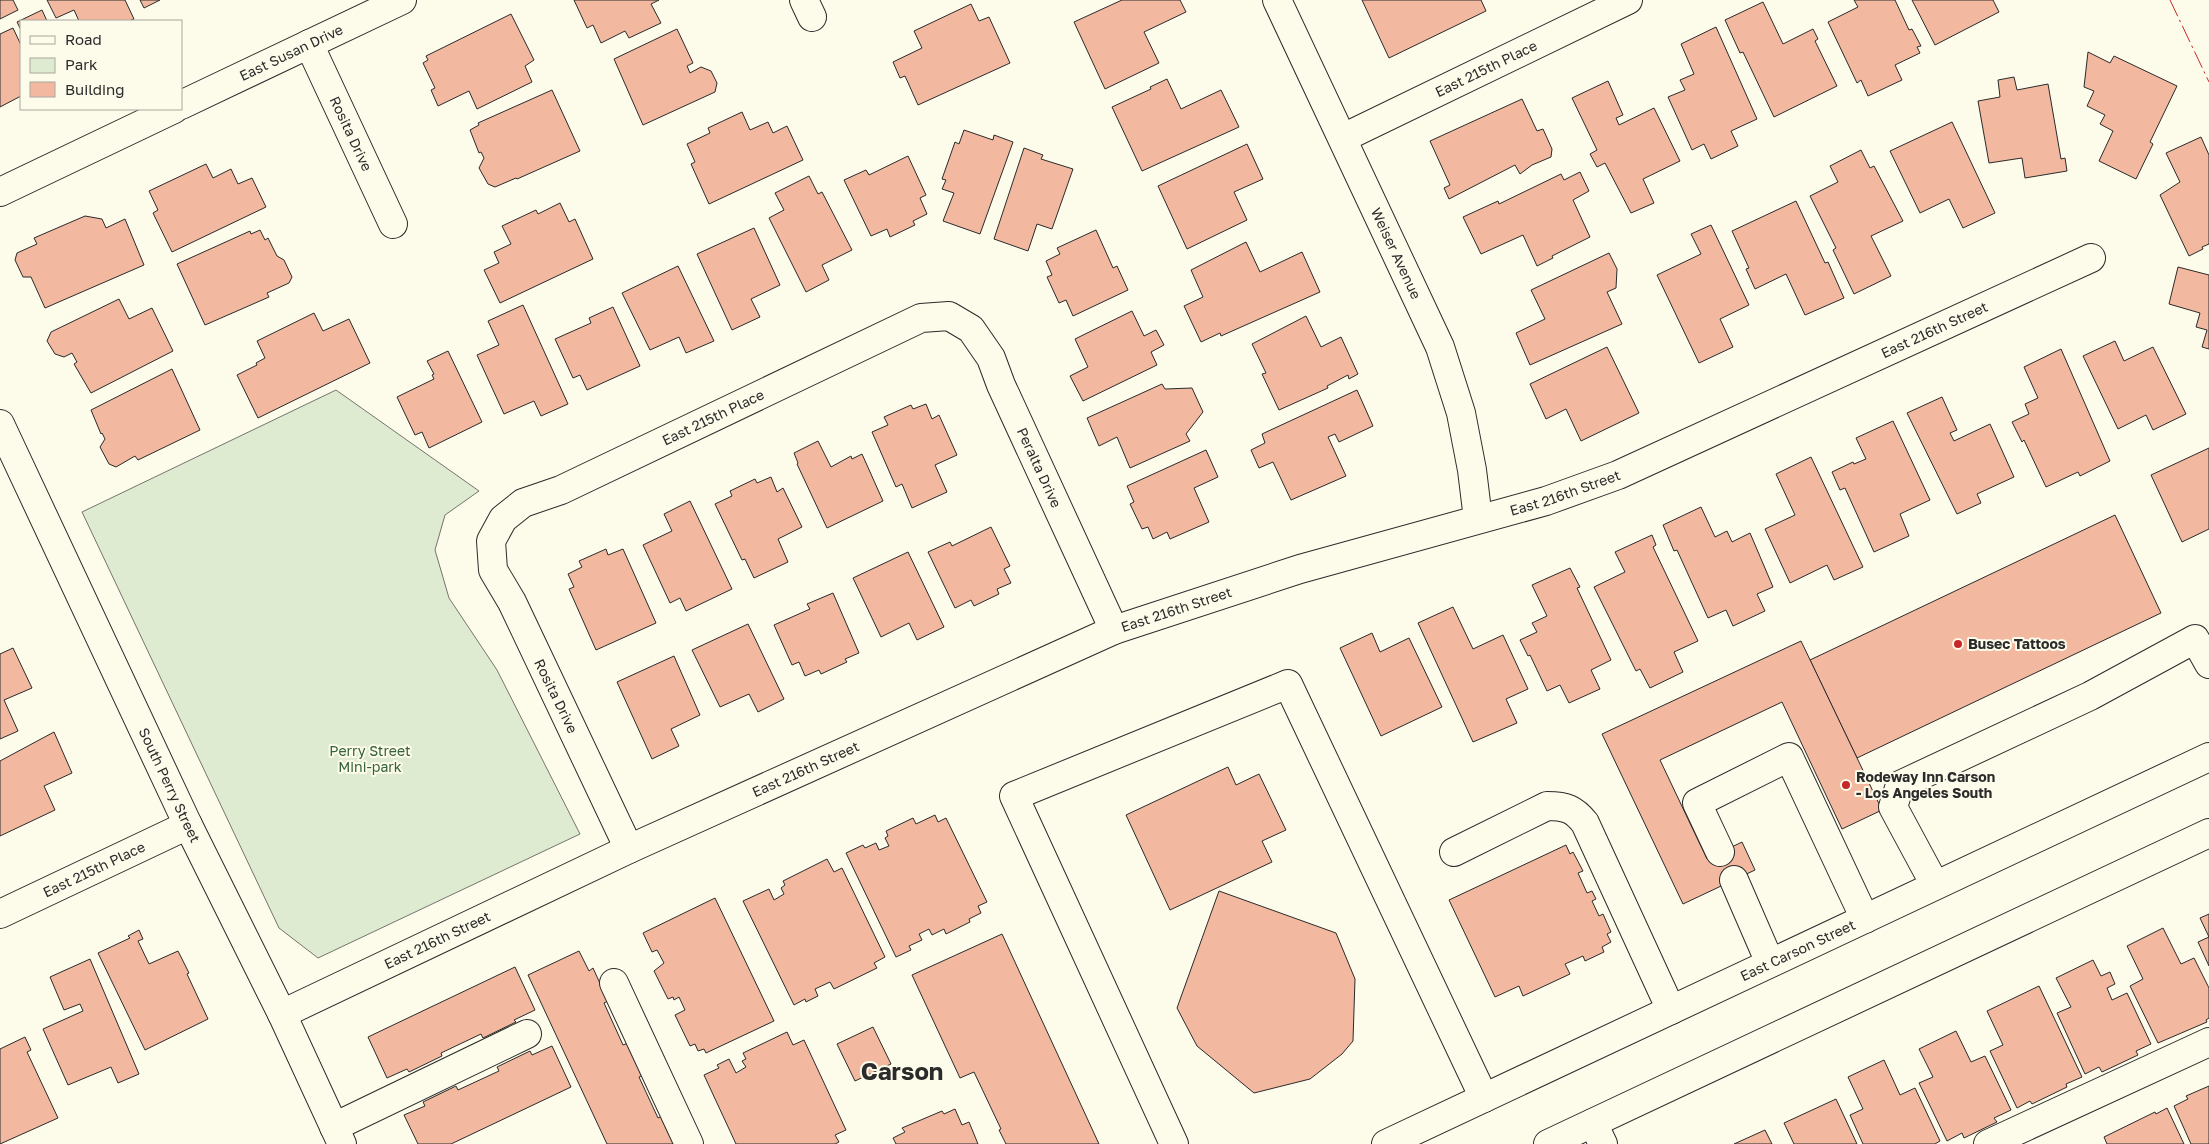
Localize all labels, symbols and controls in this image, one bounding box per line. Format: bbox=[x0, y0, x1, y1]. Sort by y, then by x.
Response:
legend bbox=[20, 20, 182, 110]
street label: East Susan Drive bbox=[237, 20, 345, 84]
text: Road bbox=[65, 30, 102, 48]
street label: East 215th Place bbox=[1432, 36, 1540, 100]
text: Park bbox=[65, 55, 98, 73]
text: Building bbox=[65, 80, 125, 98]
street label: Rosita Drive bbox=[327, 93, 376, 174]
street label: Weiser Avenue bbox=[1368, 205, 1425, 302]
street label: East 216th Street bbox=[1878, 298, 1990, 361]
street label: East 215th Place bbox=[659, 385, 767, 448]
street label: Peralta Drive bbox=[1014, 425, 1065, 510]
street label: East 216th Street bbox=[1508, 466, 1622, 519]
street label: East 216th Street bbox=[1119, 583, 1234, 635]
place label: Busec Tattoos bbox=[1968, 635, 2066, 652]
marker: Busec Tattoos bbox=[1952, 638, 1964, 650]
street label: Rosita Drive bbox=[531, 656, 582, 736]
street label: South Perry Street bbox=[136, 725, 204, 845]
street label: East 216th Street bbox=[749, 737, 862, 800]
park label: Perry Street Mini-park bbox=[329, 742, 411, 775]
place label: Rodeway Inn Carson - Los Angeles South bbox=[1856, 768, 1995, 801]
marker: Rodeway Inn Carson - Los Angeles South bbox=[1840, 779, 1852, 791]
street label: East 215th Place bbox=[40, 838, 148, 900]
street label: East 216th Street bbox=[381, 907, 493, 972]
street label: East Carson Street bbox=[1737, 916, 1858, 984]
district label: Carson bbox=[861, 1056, 943, 1085]

